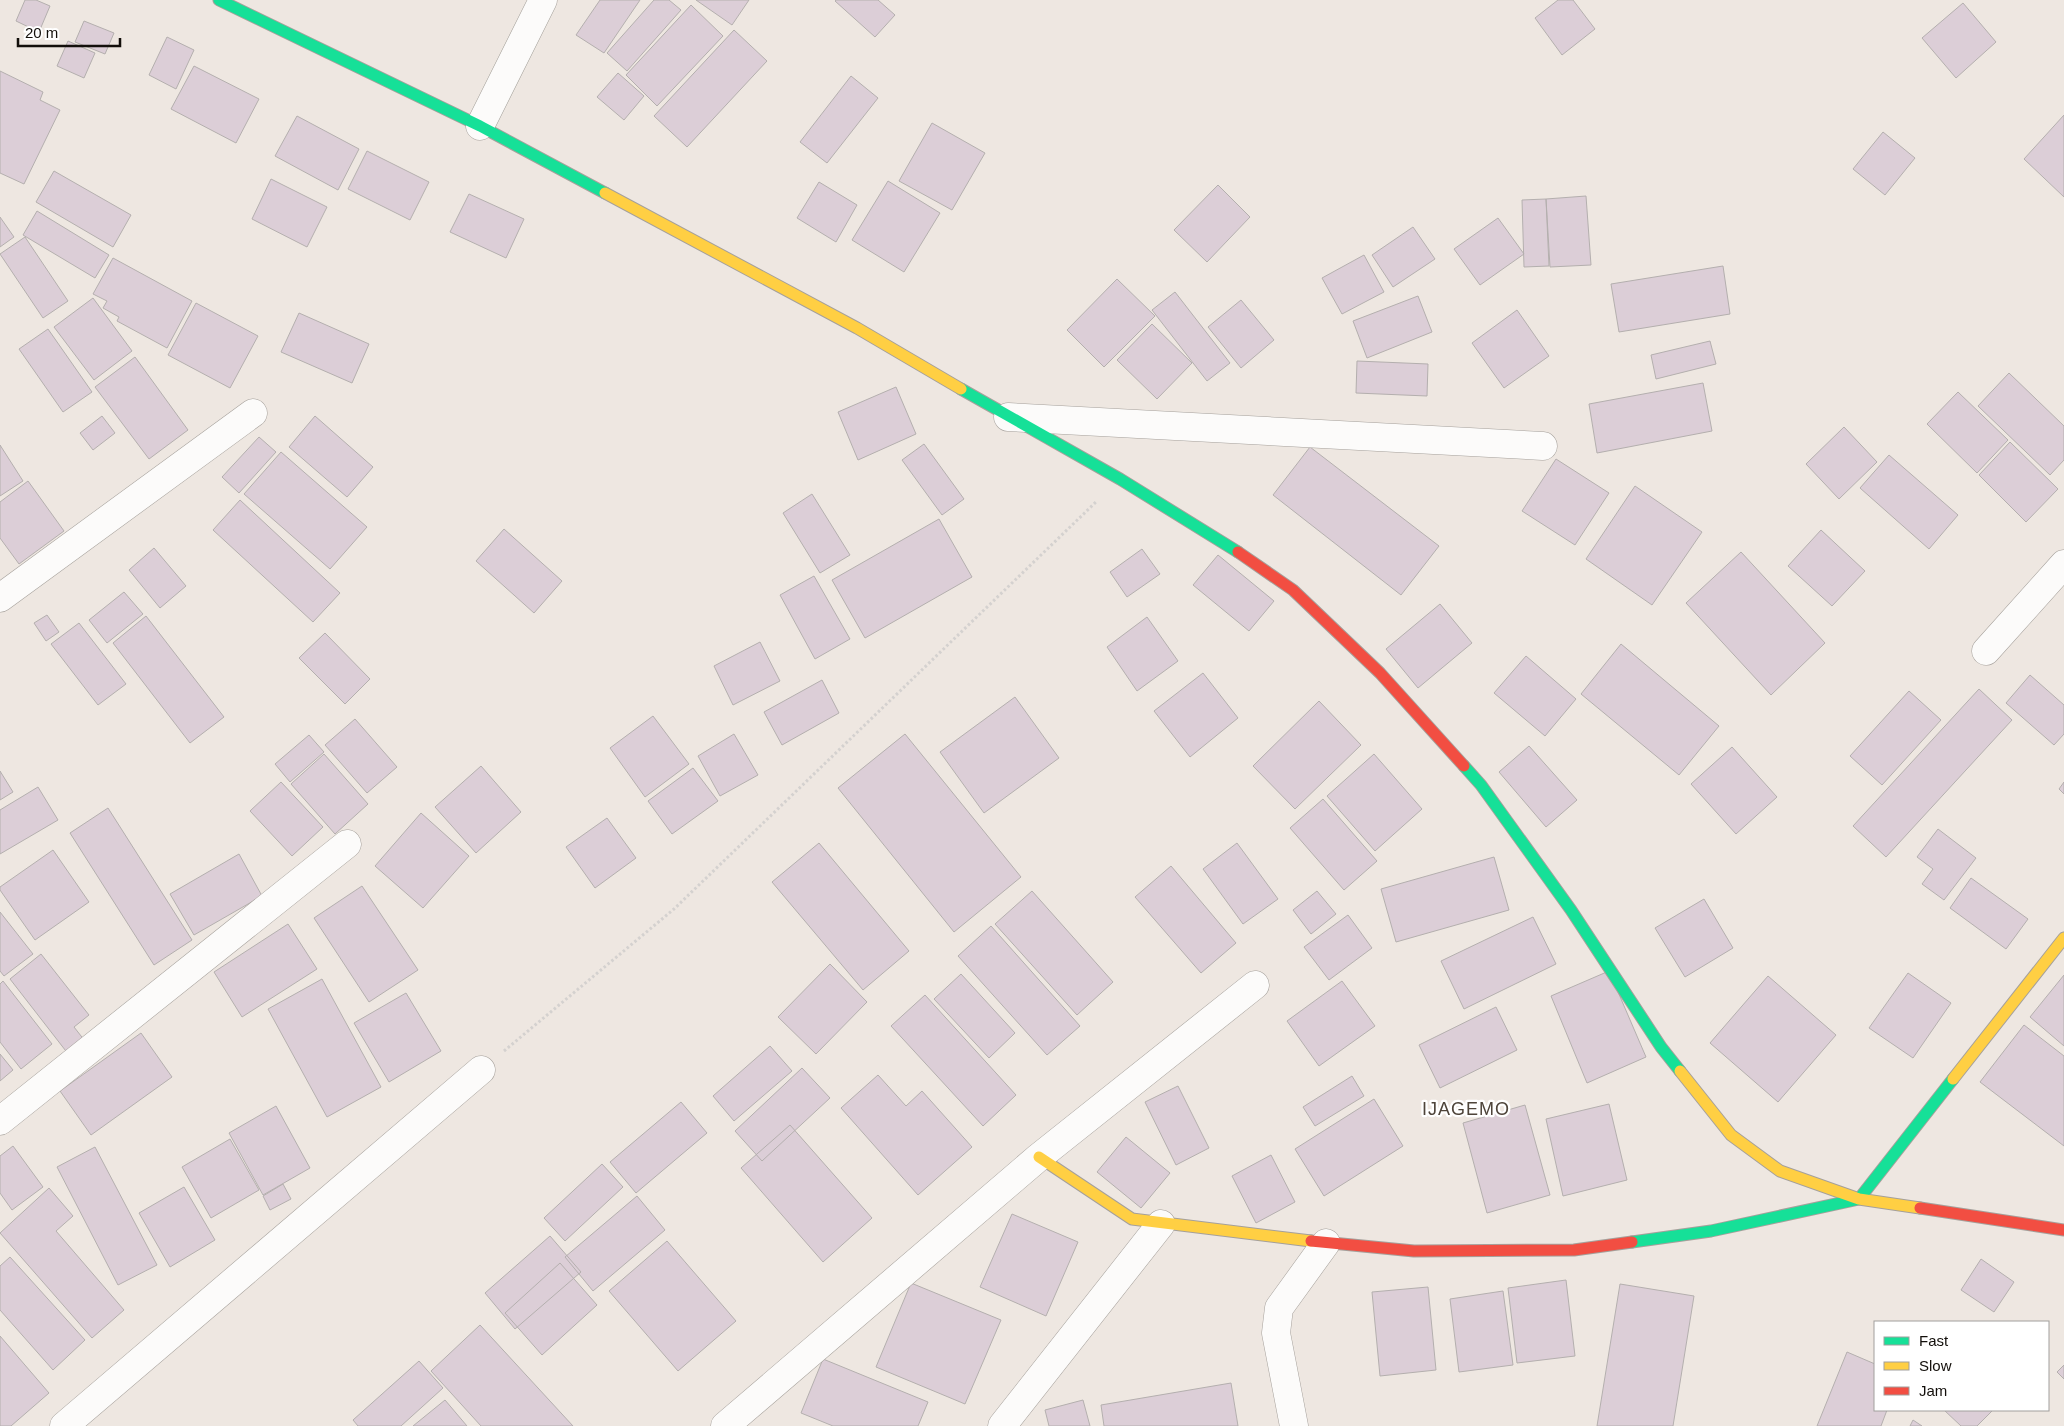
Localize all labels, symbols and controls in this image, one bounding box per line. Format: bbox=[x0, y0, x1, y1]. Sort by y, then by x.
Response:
scale bar bbox=[18, 15, 120, 47]
text: 20 m bbox=[25, 24, 58, 41]
district label: IJAGEMO bbox=[1422, 1099, 1510, 1119]
legend bbox=[1874, 1321, 2049, 1411]
text: Fast bbox=[1919, 1332, 1949, 1349]
text: Slow bbox=[1919, 1357, 1952, 1374]
text: Jam bbox=[1919, 1382, 1947, 1399]

